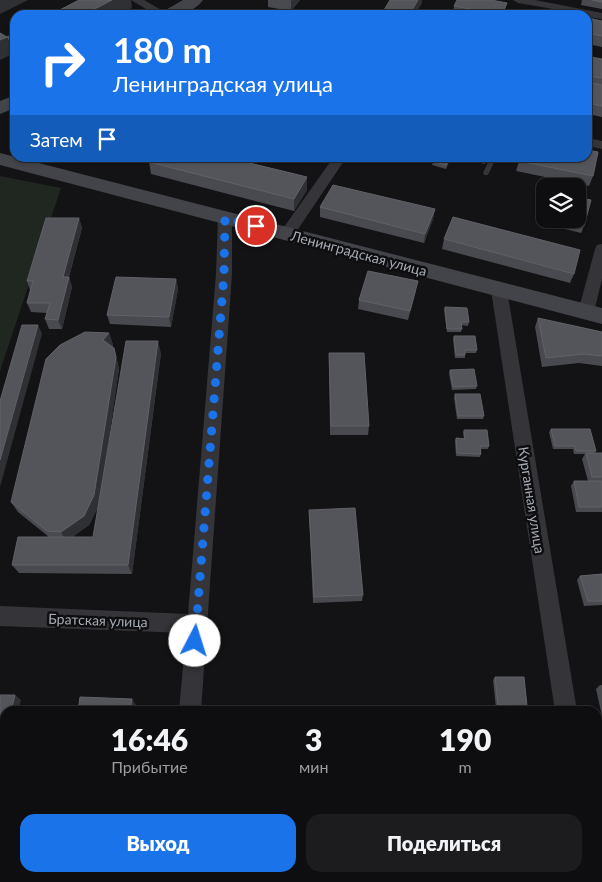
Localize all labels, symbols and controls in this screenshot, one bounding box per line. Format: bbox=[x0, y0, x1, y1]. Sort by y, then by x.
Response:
text: 180 m bbox=[113, 28, 212, 70]
icon: right bbox=[30, 30, 95, 95]
text: Ленинградская улица bbox=[113, 70, 333, 97]
icon: arrive bbox=[93, 125, 121, 153]
text: Затем bbox=[30, 128, 83, 151]
map controls bbox=[536, 178, 586, 228]
button: layers bbox=[536, 178, 586, 228]
pin bbox=[235, 205, 277, 247]
icon: arrive bbox=[242, 212, 270, 240]
street label: Ленинградская улица bbox=[288, 226, 429, 279]
street label: Курганная улица bbox=[515, 445, 549, 555]
street label: Братская улица bbox=[48, 610, 148, 630]
position arrow bbox=[168, 614, 220, 666]
text: 16:46 bbox=[111, 721, 188, 757]
text: 3 bbox=[305, 721, 322, 757]
text: 190 bbox=[439, 721, 491, 757]
text: Прибытие bbox=[111, 757, 188, 776]
text: мин bbox=[299, 757, 328, 776]
text: m bbox=[459, 757, 472, 776]
button: Выход bbox=[20, 814, 296, 872]
button: Поделиться bbox=[306, 814, 582, 872]

